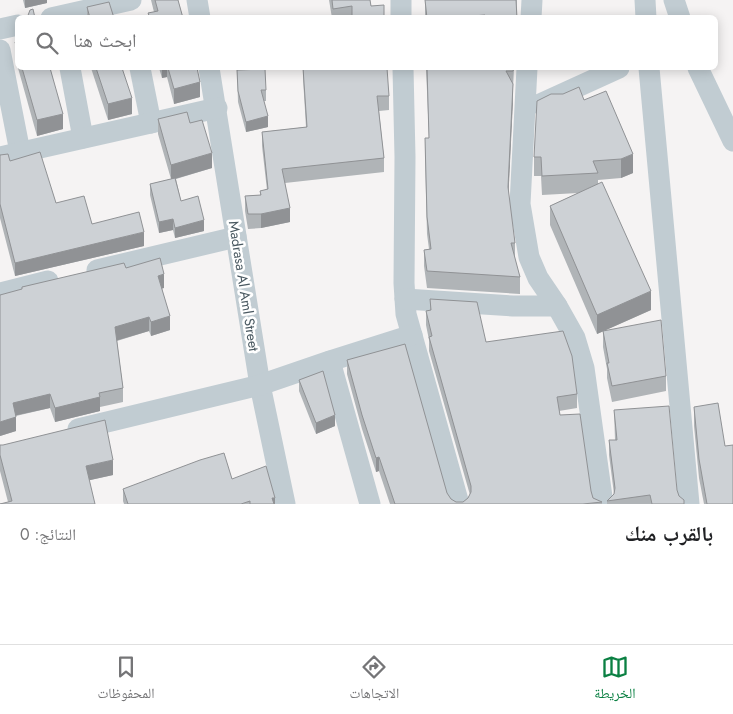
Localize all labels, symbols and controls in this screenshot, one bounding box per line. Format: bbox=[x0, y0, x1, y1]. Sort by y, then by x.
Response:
search box bbox=[15, 15, 718, 70]
text: ابحث هنا bbox=[73, 27, 137, 54]
icon: search bbox=[33, 29, 61, 57]
street label: Madrasa Al Aml Street bbox=[224, 219, 264, 353]
text: بالقرب منك bbox=[625, 519, 713, 549]
text: النتائج: 0 bbox=[20, 523, 76, 546]
tab: المحفوظات bbox=[98, 653, 154, 707]
tab: الاتجاهات bbox=[350, 653, 399, 707]
tab: الخريطة bbox=[594, 653, 635, 707]

